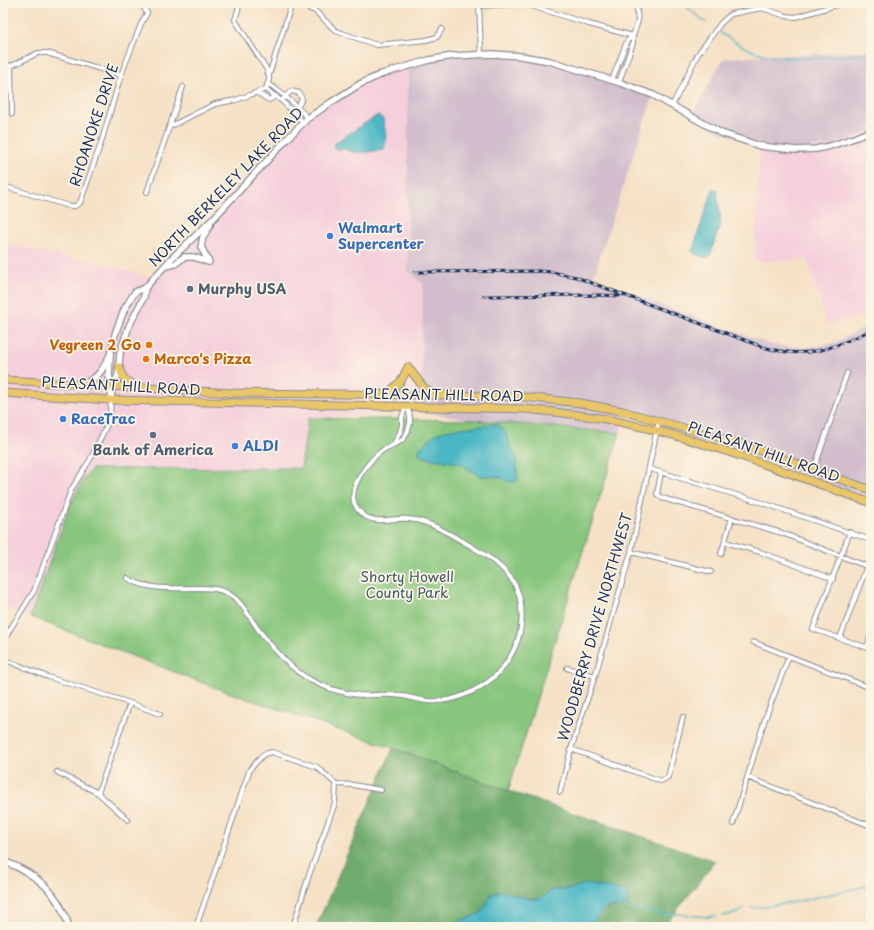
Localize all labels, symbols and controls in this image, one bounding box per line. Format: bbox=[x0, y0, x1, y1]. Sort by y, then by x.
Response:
street label: RHOANOKE DRIVE bbox=[64, 61, 123, 189]
street label: NORTH BERKELEY LAKE ROAD bbox=[144, 102, 308, 271]
place label: Walmart Supercenter bbox=[338, 217, 425, 254]
marker: Walmart Supercenter bbox=[325, 231, 335, 241]
place label: Murphy USA bbox=[198, 278, 287, 299]
marker: Murphy USA bbox=[185, 284, 195, 294]
place label: Vegreen 2 Go bbox=[50, 334, 141, 355]
marker: Vegreen 2 Go bbox=[144, 340, 154, 350]
place label: Marco's Pizza bbox=[154, 348, 252, 369]
marker: Marco's Pizza bbox=[141, 354, 151, 364]
street label: PLEASANT HILL ROAD bbox=[41, 371, 201, 400]
street label: PLEASANT HILL ROAD bbox=[364, 383, 524, 406]
place label: RaceTrac bbox=[71, 408, 136, 429]
marker: RaceTrac bbox=[58, 414, 68, 424]
street label: PLEASANT HILL ROAD bbox=[685, 416, 843, 487]
marker: Bank of America bbox=[148, 430, 158, 440]
place label: ALDI bbox=[242, 435, 278, 456]
place label: Bank of America bbox=[92, 439, 214, 460]
marker: ALDI bbox=[230, 441, 240, 451]
street label: WOODBERRY DRIVE NORTHWEST bbox=[552, 510, 637, 744]
park label: Shorty Howell County Park bbox=[360, 566, 454, 603]

